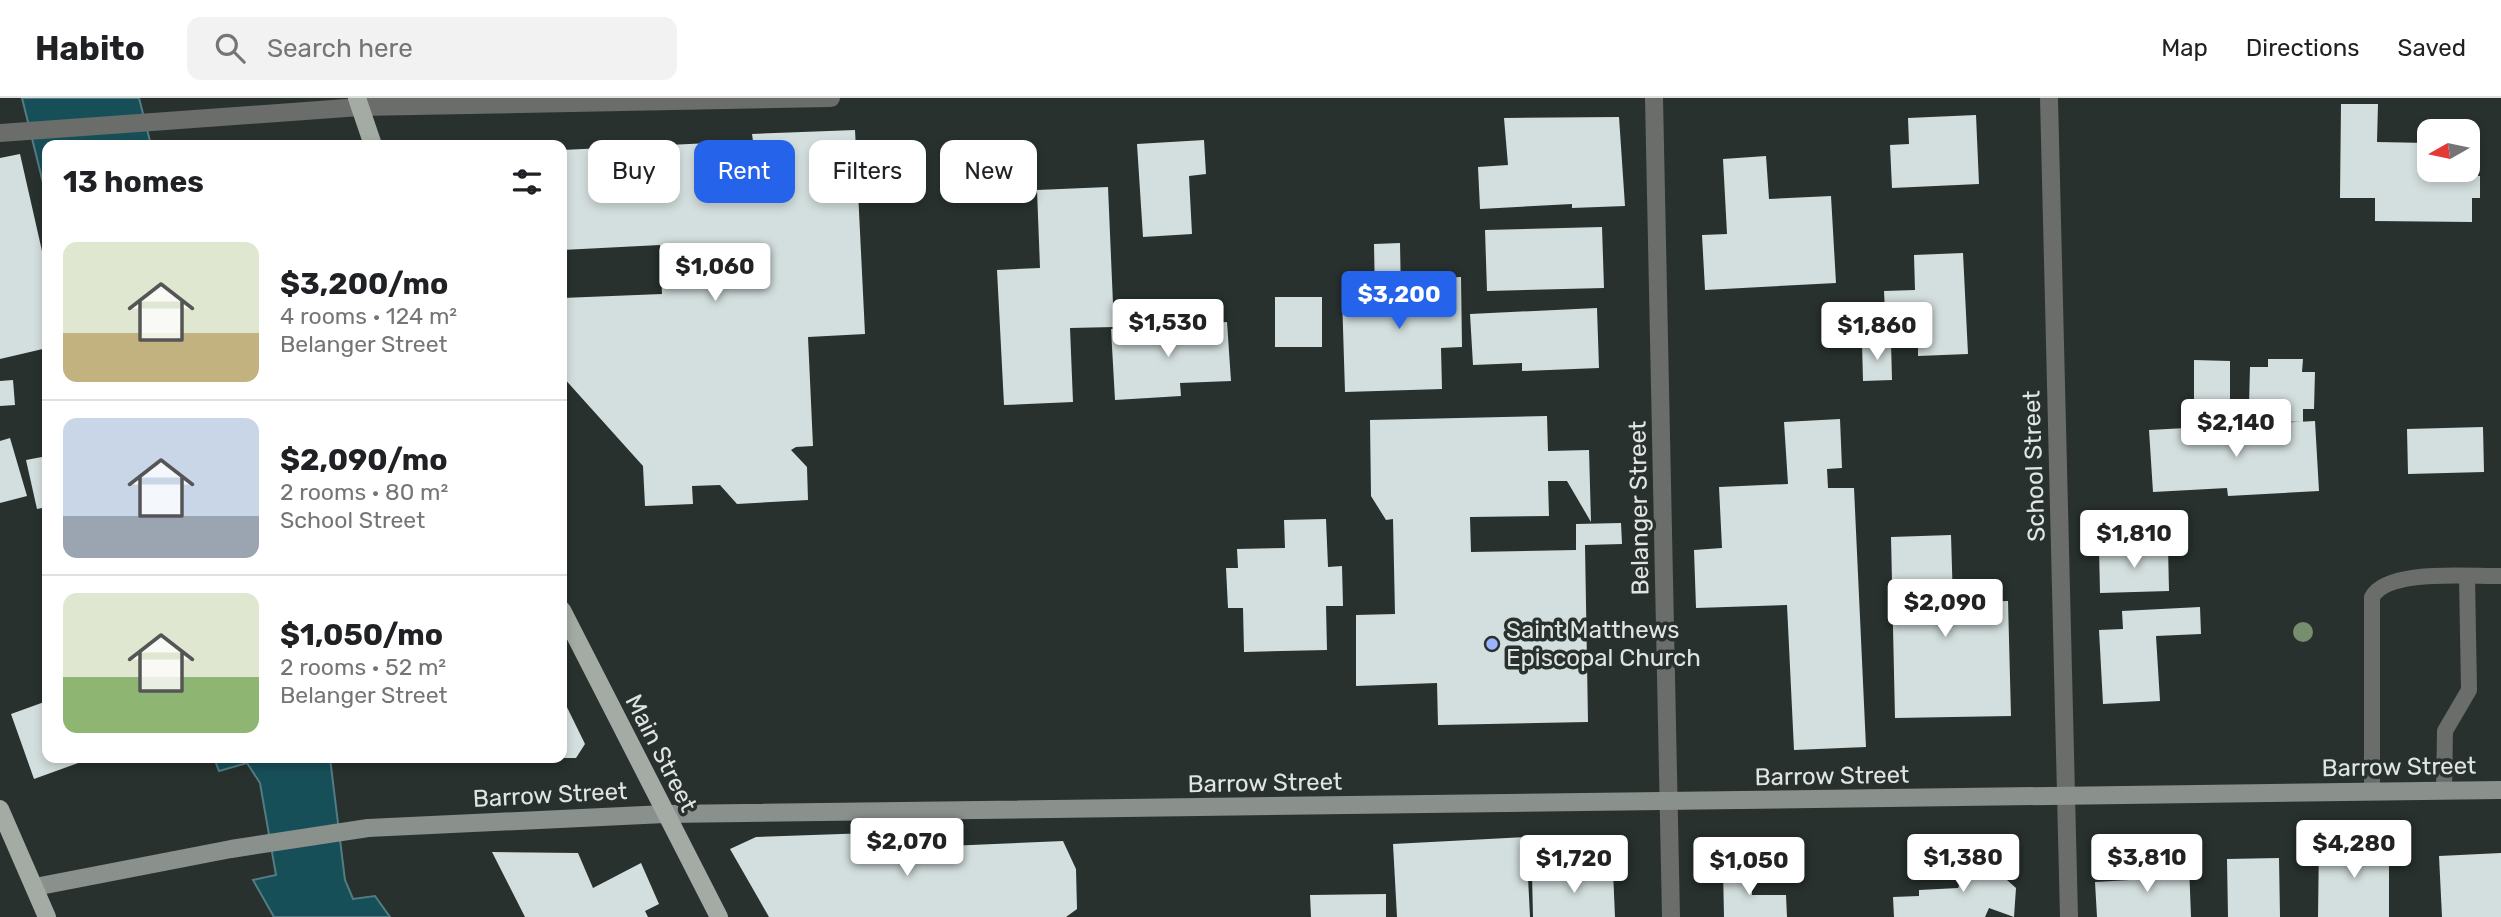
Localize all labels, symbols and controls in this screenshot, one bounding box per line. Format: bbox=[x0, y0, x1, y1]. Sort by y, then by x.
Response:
search box bbox=[187, 17, 677, 80]
text: Habito bbox=[35, 29, 145, 68]
icon: search bbox=[211, 29, 249, 67]
text: Search here bbox=[267, 33, 413, 64]
text: Map bbox=[2161, 34, 2208, 62]
text: Directions bbox=[2246, 34, 2359, 62]
text: Saved bbox=[2397, 34, 2466, 62]
north arrow bbox=[2417, 119, 2480, 182]
map controls bbox=[2417, 119, 2480, 182]
chip: Buy bbox=[588, 140, 680, 203]
chip: Rent bbox=[694, 140, 795, 203]
chip: Filters bbox=[809, 140, 926, 203]
chip: New bbox=[940, 140, 1037, 203]
icon: filters bbox=[508, 163, 546, 201]
text: 13 homes bbox=[63, 164, 204, 200]
pin: $1,060 bbox=[658, 244, 772, 303]
text: $1,060 bbox=[675, 252, 755, 280]
text: $3,200/mo bbox=[280, 266, 448, 302]
icon: home bbox=[119, 270, 203, 354]
pin: $3,200 bbox=[1342, 272, 1456, 331]
text: $3,200 bbox=[1357, 280, 1441, 308]
pin: $1,530 bbox=[1111, 300, 1225, 359]
text: 4 rooms · 124 m² bbox=[280, 302, 457, 330]
pin: $1,860 bbox=[1820, 302, 1934, 362]
text: $1,530 bbox=[1129, 308, 1207, 336]
text: $1,860 bbox=[1837, 311, 1917, 339]
text: Belanger Street bbox=[280, 330, 447, 358]
street label: School Street bbox=[2017, 390, 2051, 542]
pin: $2,140 bbox=[2179, 400, 2293, 459]
text: $2,140 bbox=[2197, 408, 2275, 436]
street label: Belanger Street bbox=[1623, 420, 1655, 596]
text: $2,090/mo bbox=[280, 442, 448, 478]
icon: home bbox=[119, 446, 203, 530]
text: 2 rooms · 80 m² bbox=[280, 478, 448, 506]
text: School Street bbox=[280, 506, 425, 534]
pin: $1,810 bbox=[2077, 510, 2191, 570]
text: $1,810 bbox=[2096, 519, 2172, 547]
pin: $2,090 bbox=[1888, 580, 2002, 639]
text: $2,090 bbox=[1904, 588, 1986, 616]
place label: Saint Matthews Episcopal Church bbox=[1506, 616, 1701, 672]
text: $1,050/mo bbox=[280, 617, 443, 653]
icon: home bbox=[119, 621, 203, 705]
marker: Saint Matthews Episcopal Church bbox=[1484, 636, 1500, 652]
text: 2 rooms · 52 m² bbox=[280, 653, 446, 681]
text: Belanger Street bbox=[280, 681, 447, 709]
street label: Main Street bbox=[619, 690, 703, 816]
street label: Barrow Street bbox=[2321, 752, 2477, 782]
street label: Barrow Street bbox=[1754, 761, 1910, 791]
street label: Barrow Street bbox=[1187, 768, 1343, 798]
street label: Barrow Street bbox=[472, 777, 628, 813]
pin: $2,070 bbox=[850, 818, 964, 878]
pin: $4,280 bbox=[2297, 820, 2411, 880]
text: $2,070 bbox=[866, 827, 948, 855]
text: $4,280 bbox=[2312, 829, 2396, 857]
pin: $1,380 bbox=[1906, 834, 2020, 894]
pin: $3,810 bbox=[2090, 834, 2204, 894]
pin: $1,720 bbox=[1517, 836, 1631, 895]
pin: $1,050 bbox=[1692, 838, 1806, 897]
text: $1,380 bbox=[1923, 843, 2003, 871]
text: $3,810 bbox=[2107, 843, 2187, 871]
text: $1,720 bbox=[1536, 844, 1612, 872]
text: $1,050 bbox=[1709, 846, 1789, 874]

